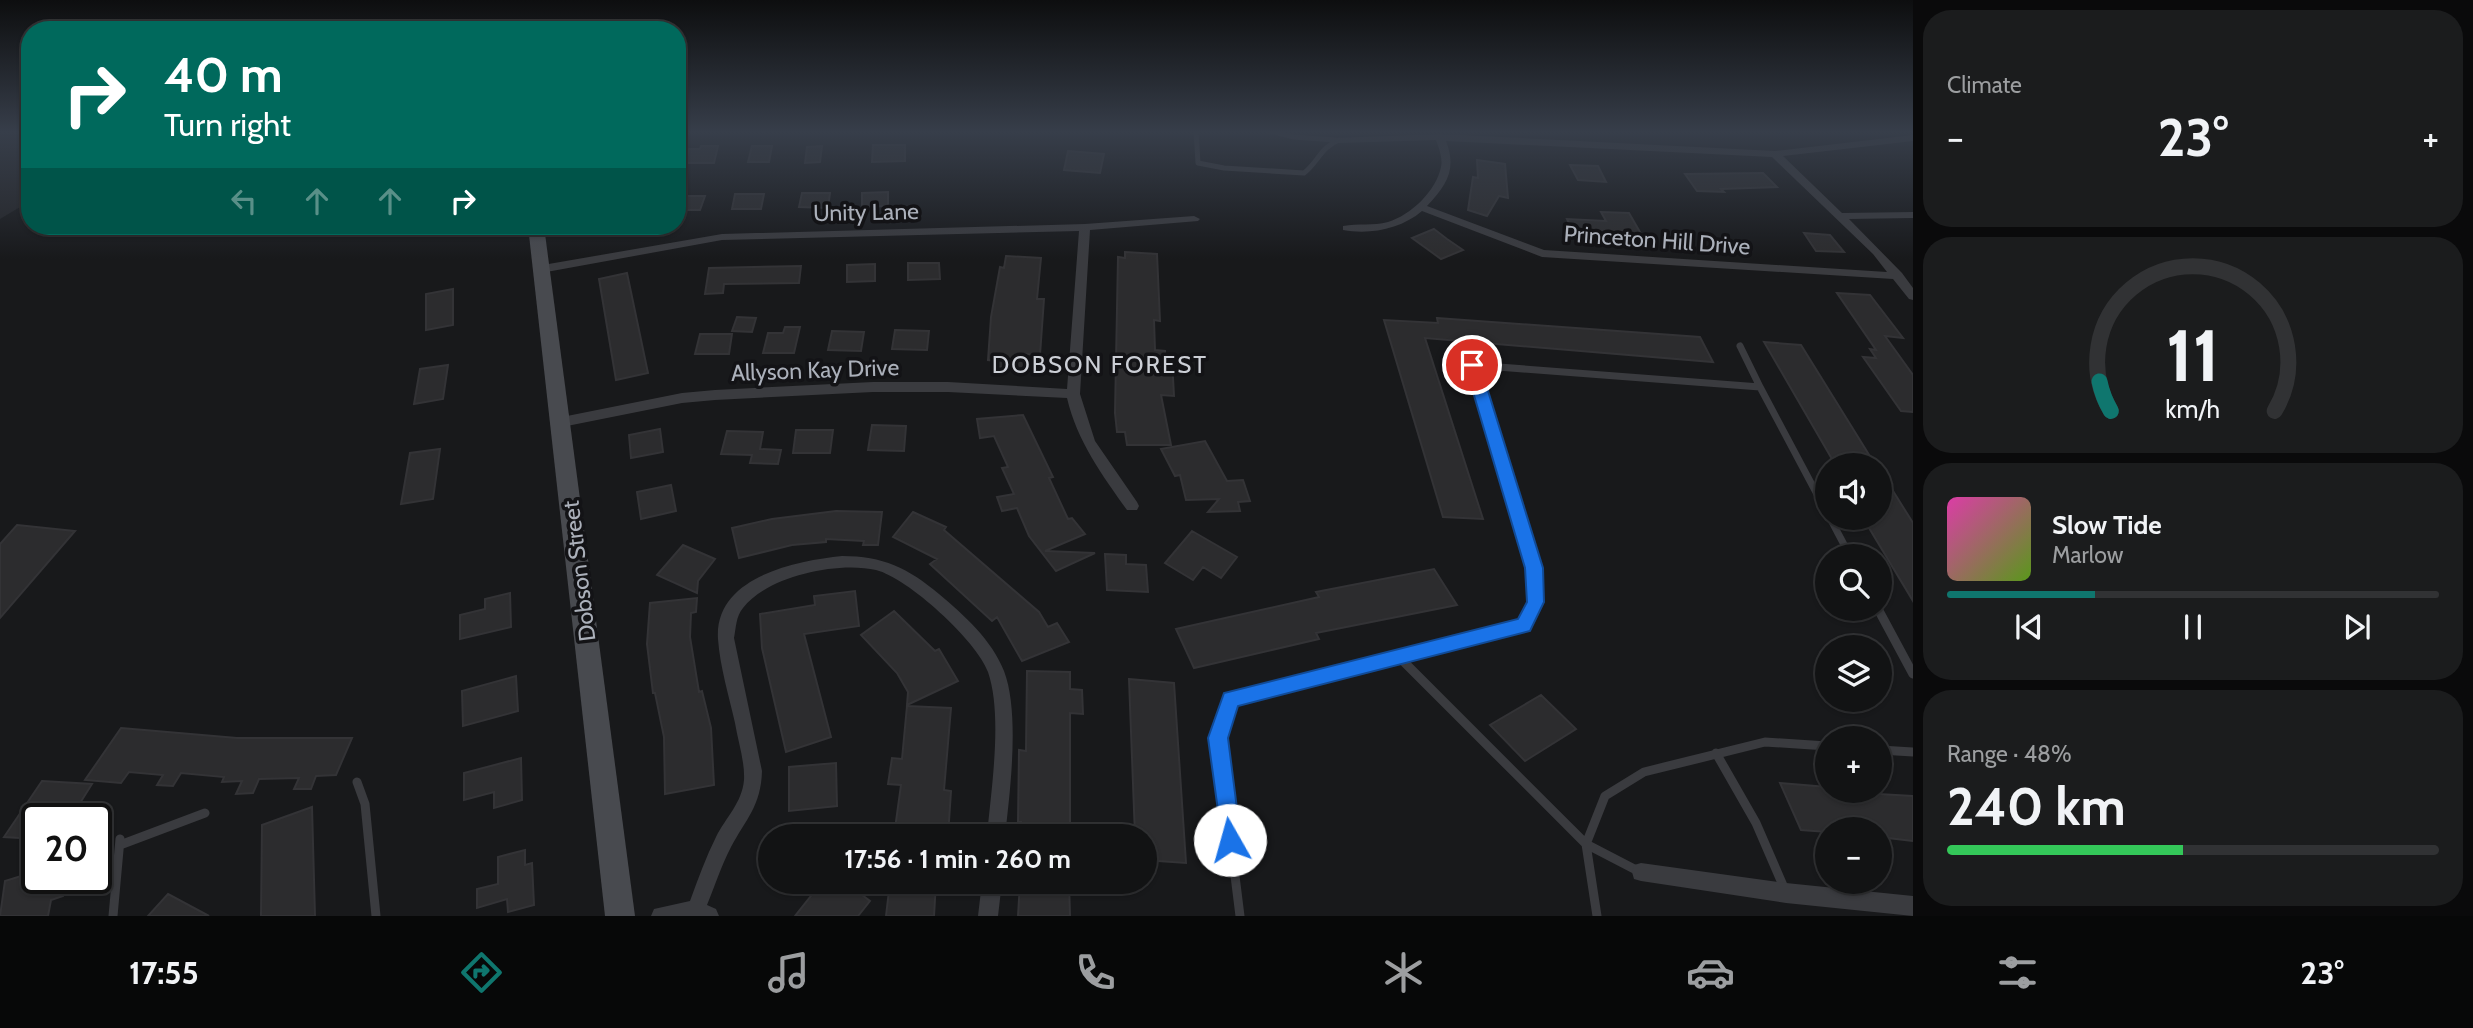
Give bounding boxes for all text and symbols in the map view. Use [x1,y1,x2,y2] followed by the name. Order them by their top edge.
[164,45,283,104] text: 40 m
[49,49,140,140] icon: right
[1947,71,2022,99] text: Climate
[164,105,291,144] text: Turn right
[2158,106,2228,169] text: 23°
[1947,114,1964,161] text: −
[2422,114,2439,161] text: +
[225,182,263,220] icon: left
[298,182,336,220] icon: ahead
[371,182,409,220] icon: ahead
[444,182,482,220] icon: right
[813,197,919,227] street label: Unity Lane
[1563,220,1751,260] street label: Princeton Hill Drive
[2166,311,2220,399] text: 11
[1442,335,1502,395] pin
[1453,346,1491,384] icon: arrive
[992,350,1208,379] district label: DOBSON FOREST
[730,353,900,387] street label: Allyson Kay Drive
[2166,394,2220,424] text: km/h
[1815,453,1892,894] map controls
[1815,453,1892,530] button: sound
[556,499,602,643] street label: Dobson Street
[2052,509,2162,541] text: Slow Tide
[2052,541,2123,569] text: Marlow
[1815,544,1892,621] button: search
[2010,608,2048,646] icon: previous
[2174,608,2212,646] icon: pause
[2338,608,2376,646] icon: next
[1815,635,1892,712] button: layers
[1815,726,1892,803] button: +
[1947,740,2072,768] text: Range · 48%
[1947,775,2126,838] text: 240 km
[21,803,112,894] speed limit sign: 20
[1193,803,1267,877] position arrow
[1815,817,1892,894] button: −
[844,843,1071,875] text: 17:56 · 1 min · 260 m
[457,948,506,997] icon: directions
[764,948,813,997] icon: music
[1071,948,1120,997] icon: phone
[1379,948,1428,997] icon: climate
[1686,948,1735,997] icon: car
[1993,948,2042,997] icon: filters
[129,953,199,992] text: 17:55
[2300,953,2344,992] text: 23°

